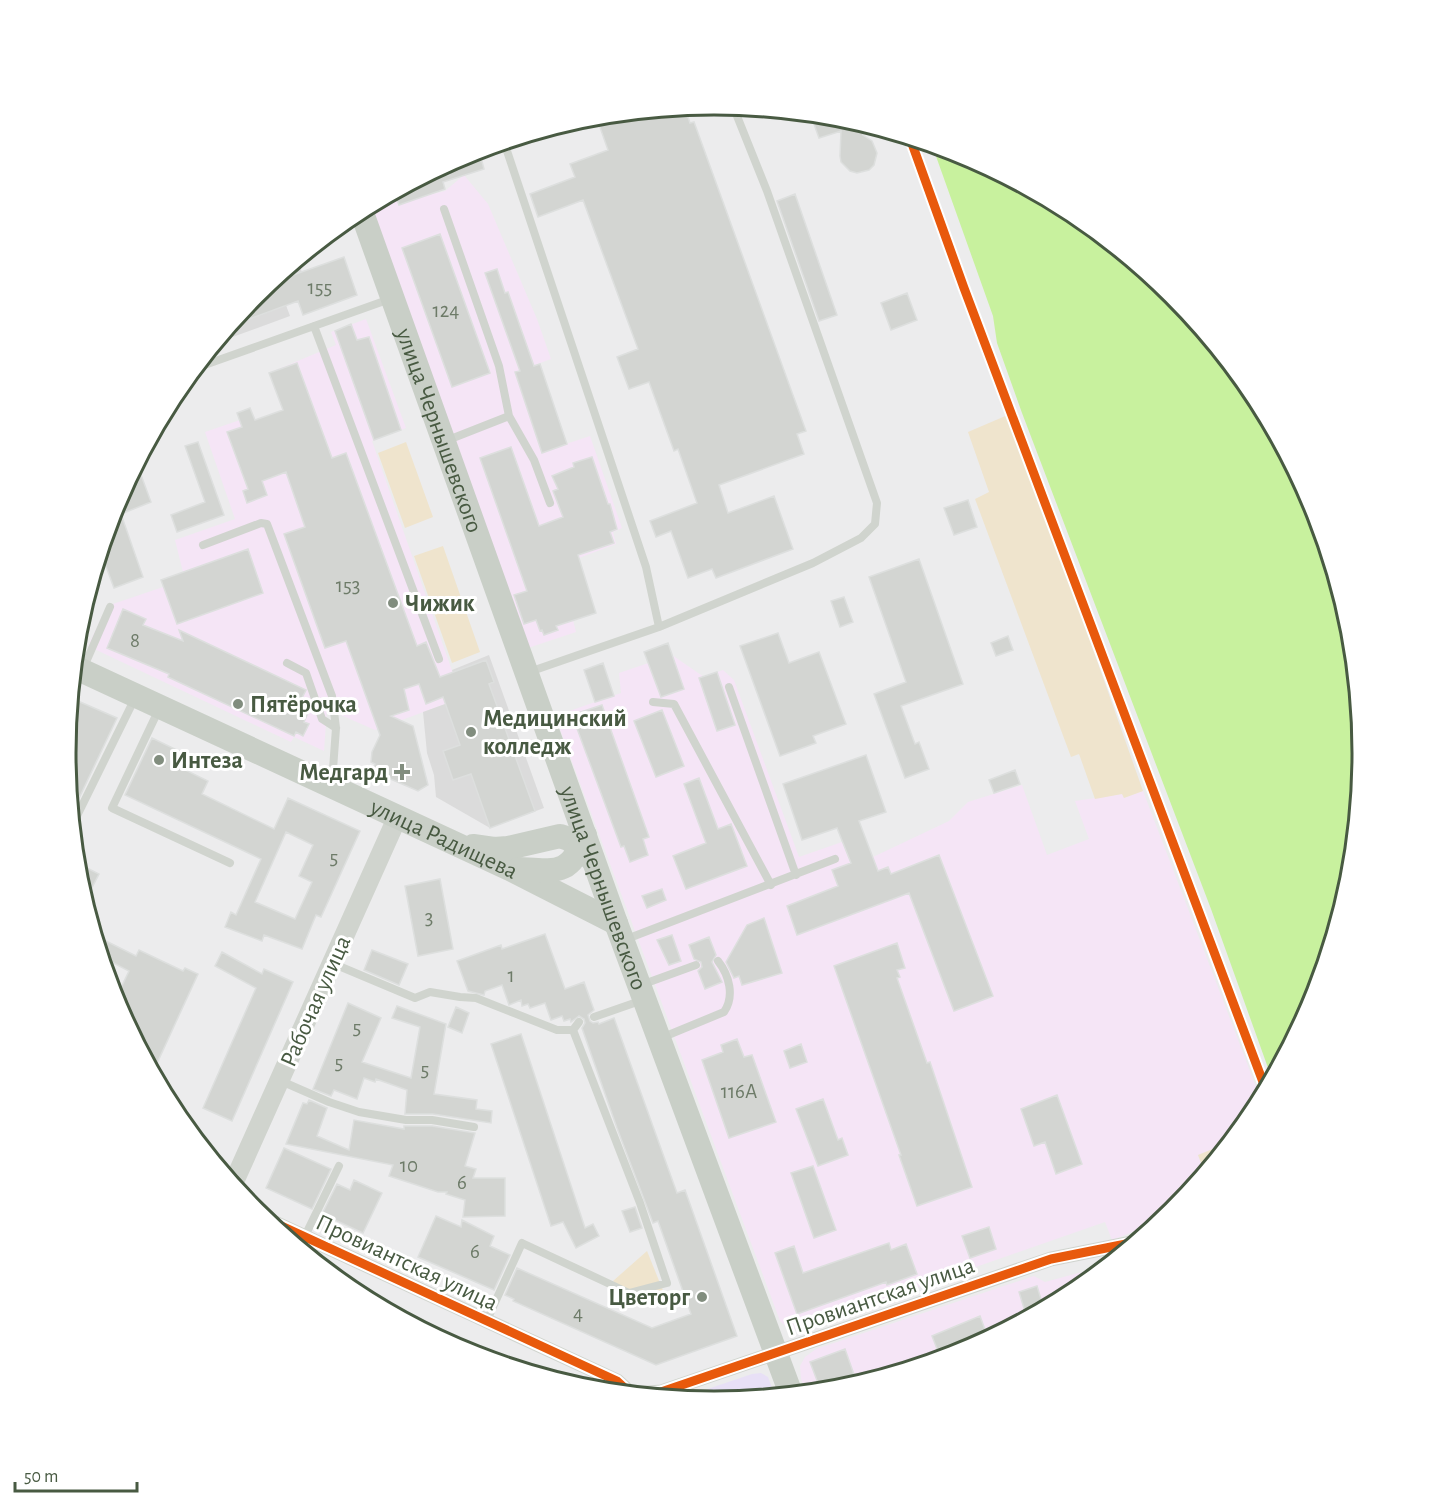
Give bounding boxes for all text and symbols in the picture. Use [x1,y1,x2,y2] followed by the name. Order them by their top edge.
[308,277,332,298] house number: 155
[433,300,459,321] house number: 124
[391,324,486,536] street label: улица Чернышевского
[336,575,360,596] house number: 153
[405,592,475,616] place label: Чижик
[386,596,400,610] marker: Чижик
[130,630,140,651] house number: 8
[250,693,357,717] place label: Пятёрочка
[231,697,245,711] marker: Пятёрочка
[483,707,627,759] place label: Медицинский колледж
[464,725,478,739] marker: Медицинский колледж
[171,749,243,773] place label: Интеза
[152,753,166,767] marker: Интеза
[299,761,388,785] place label: Медгард
[393,763,411,781] marker: Медгард
[555,782,651,993] street label: улица Чернышевского
[365,795,521,884] street label: улица Радищева
[330,847,338,868] house number: 5
[425,907,433,928] house number: 3
[276,932,355,1071] street label: Рабочая улица
[507,965,515,986] house number: 1
[353,1017,361,1038] house number: 5
[335,1052,343,1073] house number: 5
[421,1059,429,1080] house number: 5
[721,1081,757,1102] house number: 116А
[400,1155,418,1176] house number: 10
[457,1172,467,1193] house number: 6
[312,1210,501,1316] street label: Провиантская улица
[470,1241,480,1262] house number: 6
[783,1253,978,1340] street label: Провиантская улица
[608,1286,690,1310] place label: Цветорг
[695,1290,709,1304] marker: Цветорг
[573,1303,583,1324] house number: 4
[15,1455,136,1493] scale bar
[24,1468,58,1486] text: 50 m

